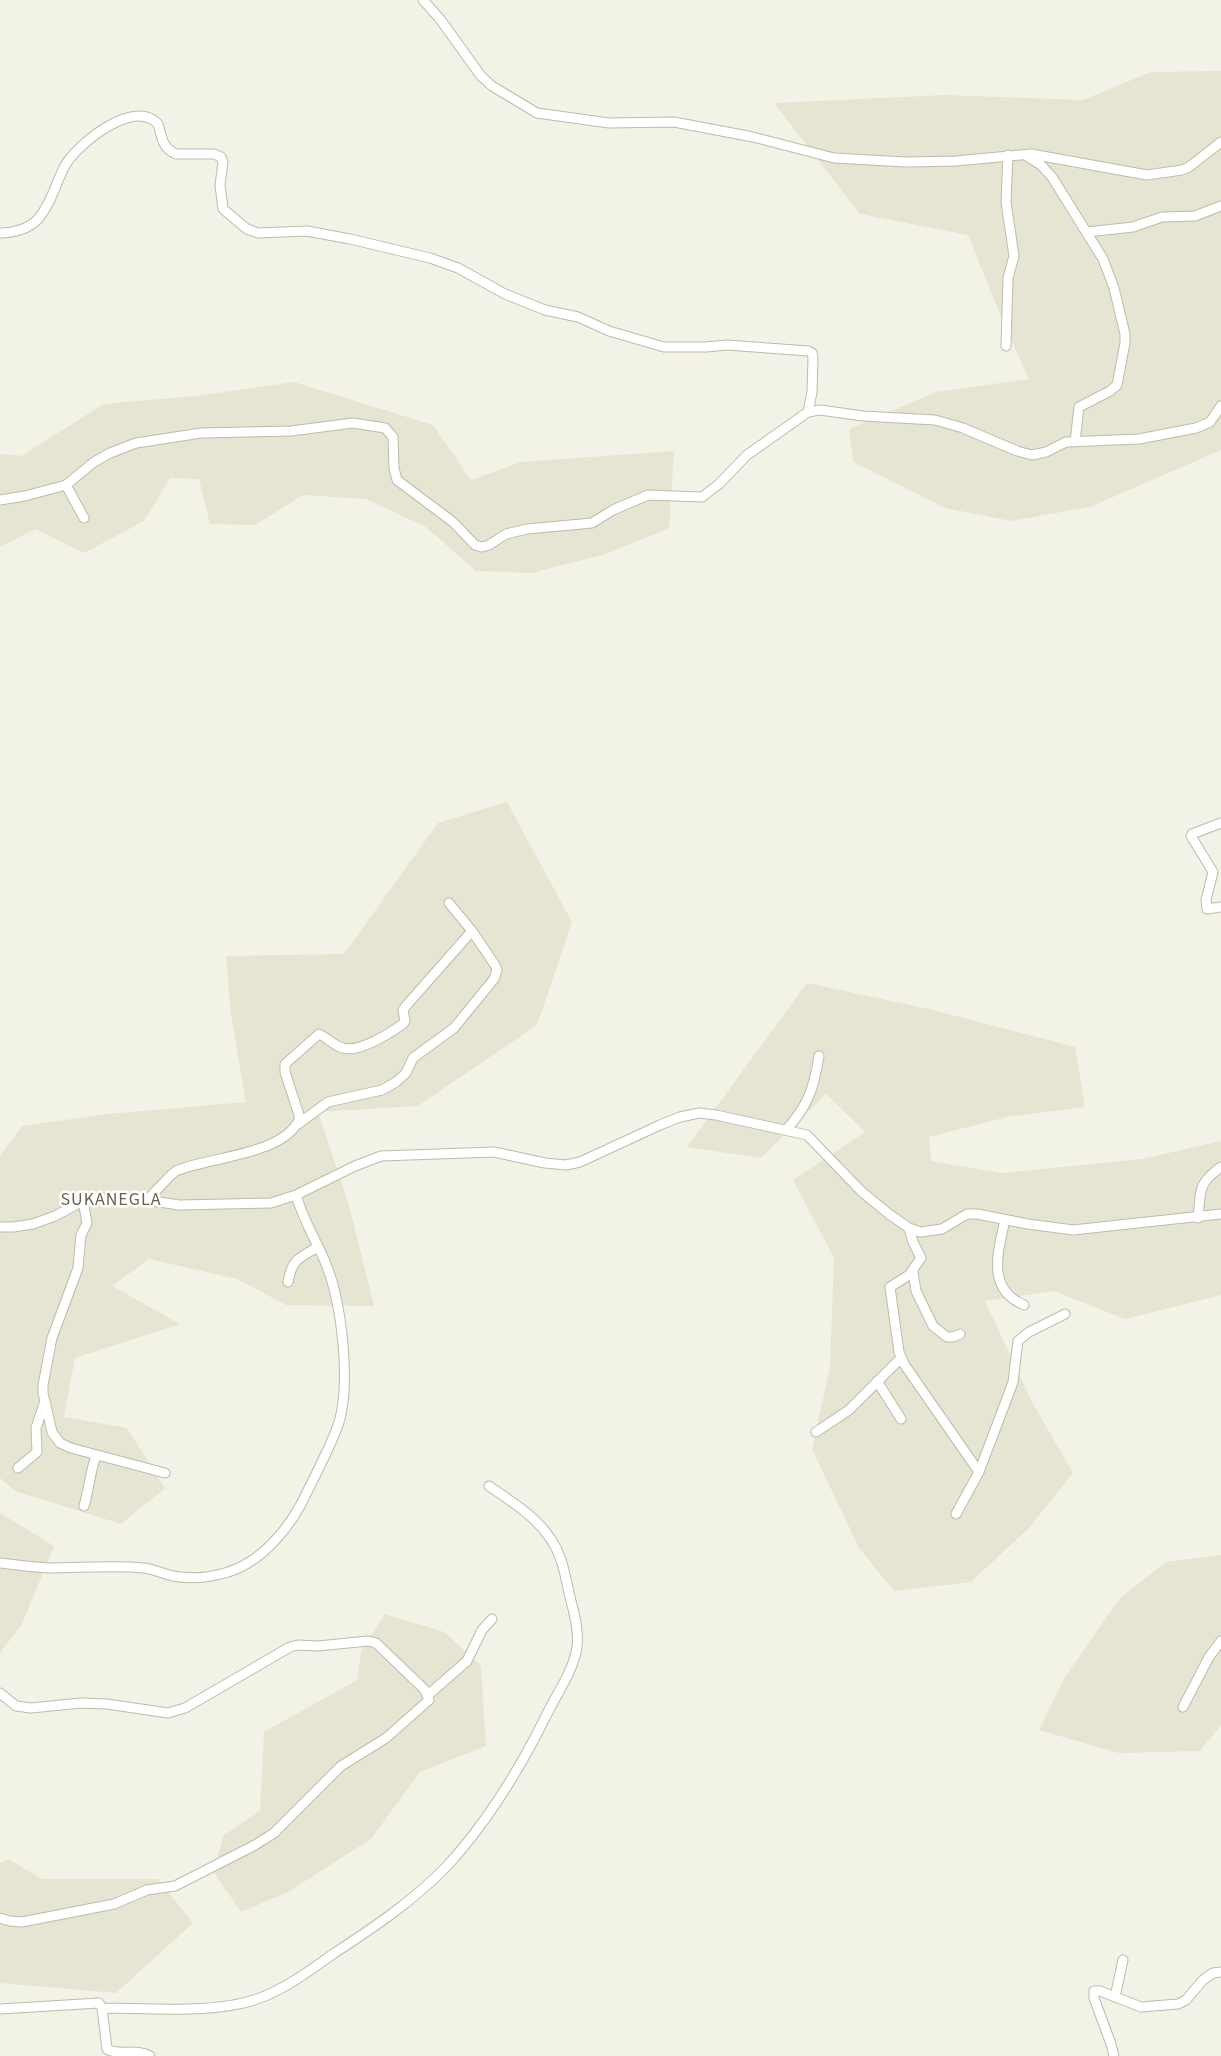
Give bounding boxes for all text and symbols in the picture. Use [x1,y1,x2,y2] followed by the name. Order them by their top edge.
[59,1190,163,1212] district label: SUKANEGLA

